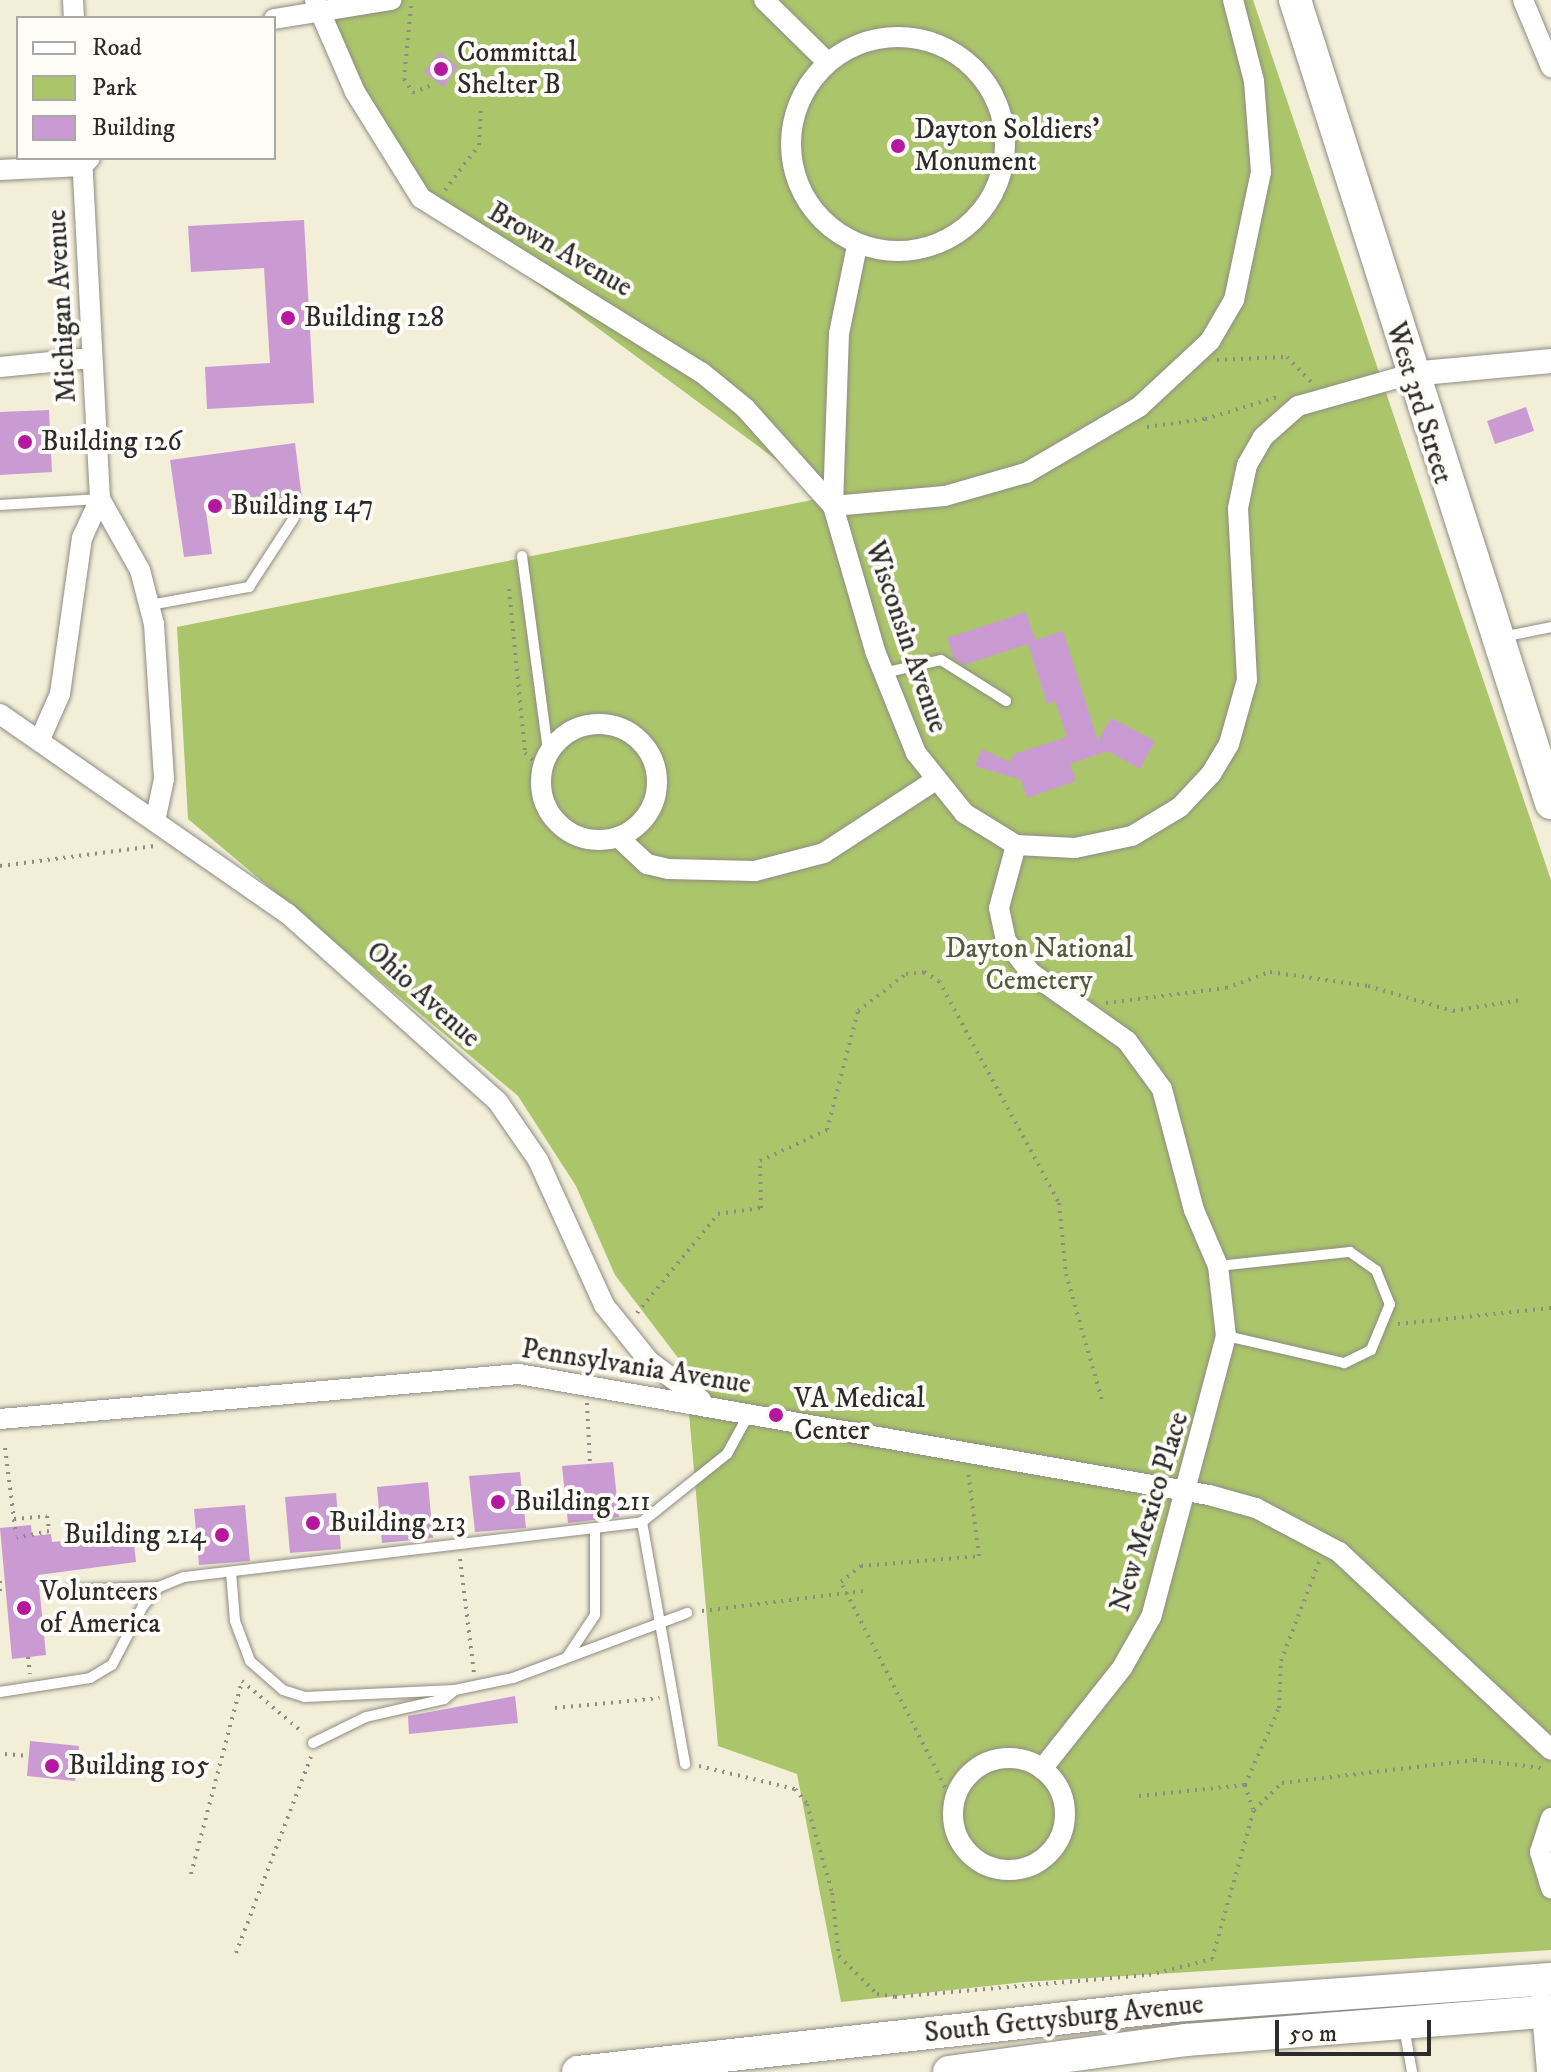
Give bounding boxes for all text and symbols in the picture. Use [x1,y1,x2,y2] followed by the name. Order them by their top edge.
[16,16,276,160] legend
[92,33,142,63] text: Road
[457,36,577,102] place label: Committal Shelter B
[432,60,450,78] marker: Committal Shelter B
[92,73,137,103] text: Park
[92,113,175,143] text: Building
[914,113,1099,179] place label: Dayton Soldiers’ Monument
[889,137,907,155] marker: Dayton Soldiers’ Monument
[482,195,638,305] street label: Brown Avenue
[40,208,84,404] street label: Michigan Avenue
[304,301,444,335] place label: Building 128
[279,309,297,327] marker: Building 128
[1378,318,1460,488] street label: West 3rd Street
[41,425,182,459] place label: Building 126
[16,433,34,451] marker: Building 126
[231,489,374,523] place label: Building 147
[206,497,224,515] marker: Building 147
[857,537,955,737] street label: Wisconsin Avenue
[945,932,1133,998] park label: Dayton National Cemetery
[359,935,487,1055] street label: Ohio Avenue
[519,1332,753,1402] street label: Pennsylvania Avenue
[794,1382,925,1448] place label: VA Medical Center
[765,1404,787,1426] marker: VA Medical Center
[1104,1408,1196,1616] street label: New Mexico Place
[514,1485,651,1519] place label: Building 211
[489,1493,507,1511] marker: Building 211
[329,1506,466,1540] place label: Building 213
[304,1514,322,1532] marker: Building 213
[64,1518,206,1552] place label: Building 214
[213,1526,231,1544] marker: Building 214
[40,1575,160,1641] place label: Volunteers of America
[15,1599,33,1617] marker: Volunteers of America
[68,1749,209,1783] place label: Building 105
[43,1757,61,1775] marker: Building 105
[923,1988,1205,2050] street label: South Gettysburg Avenue
[1279,2004,1435,2054] scale bar
[1289,2019,1337,2049] text: 50 m

